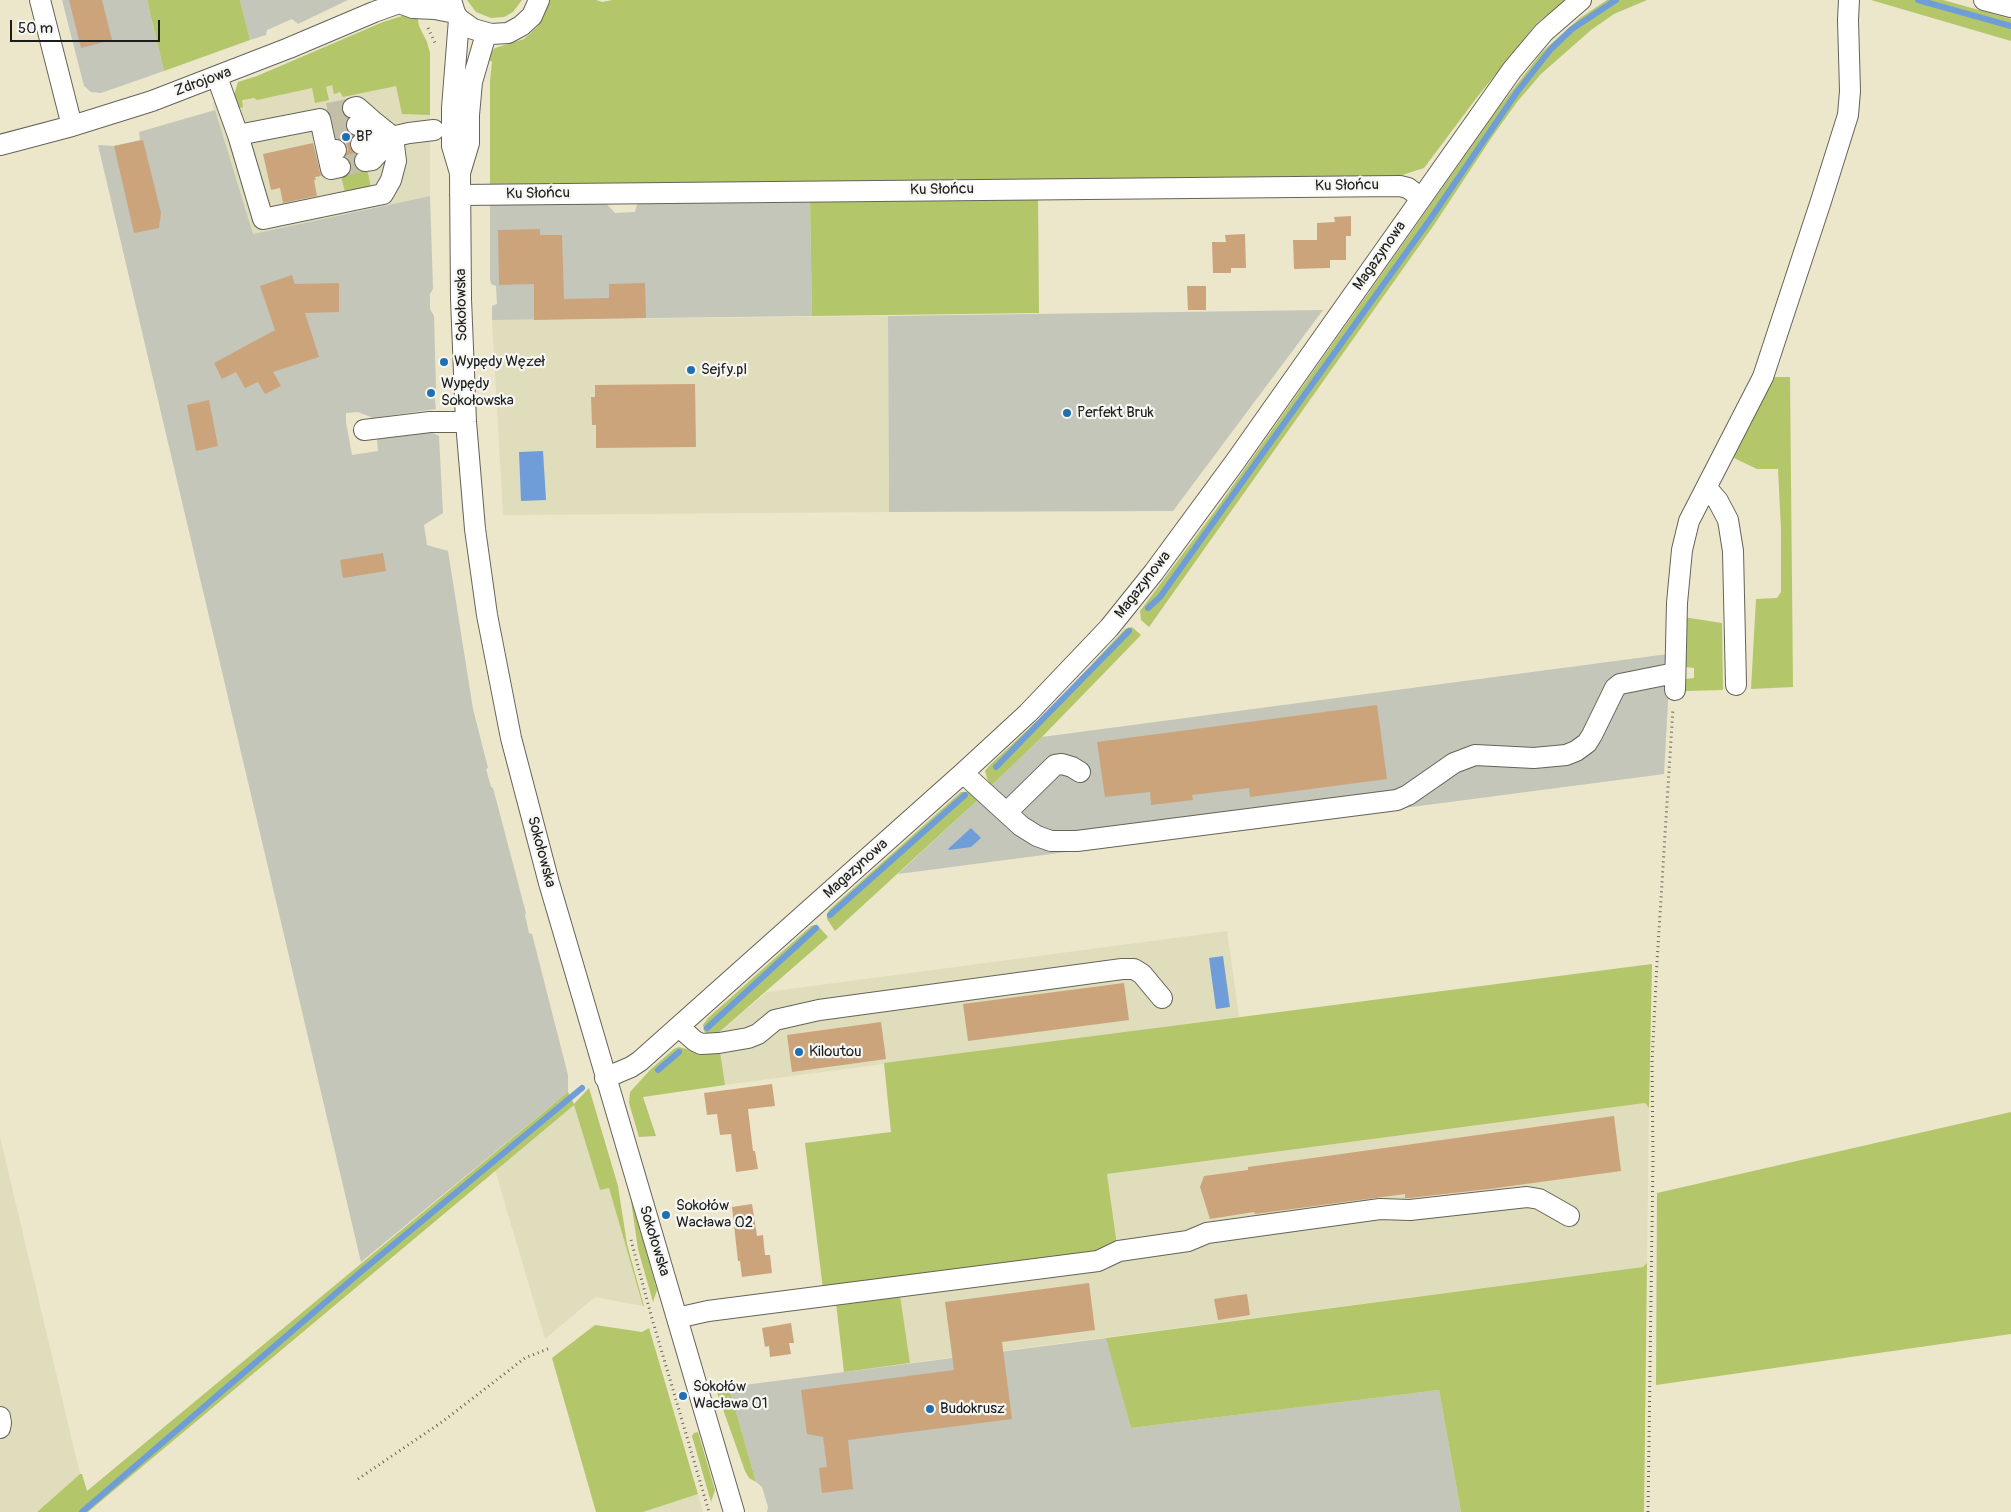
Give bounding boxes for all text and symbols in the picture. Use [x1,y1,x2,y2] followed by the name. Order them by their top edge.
[12,10,162,42] scale bar
[18,19,53,38] text: 50 m
[172,63,234,101] street label: Zdrojowa
[356,128,373,146] place label: BP
[340,131,352,143] marker: BP
[1315,176,1379,196] street label: Ku Słońcu
[910,180,974,200] street label: Ku Słońcu
[506,184,570,204] street label: Ku Słońcu
[1350,218,1410,294] street label: Magazynowa
[452,268,472,342] street label: Sokołowska
[454,353,545,371] place label: Wypędy Węzeł
[438,356,450,368] marker: Wypędy Węzeł
[701,361,747,379] place label: Sejfy.pl
[685,364,697,376] marker: Sejfy.pl
[441,375,514,410] place label: Wypędy Sokołowska
[425,387,437,399] marker: Wypędy Sokołowska
[1077,404,1154,422] place label: Perfekt Bruk
[1061,407,1073,419] marker: Perfekt Bruk
[1111,548,1175,622] street label: Magazynowa
[523,815,559,889] street label: Sokołowska
[820,835,892,903] street label: Magazynowa
[809,1043,862,1061] place label: Kiloutou
[793,1046,805,1058] marker: Kiloutou
[676,1197,753,1232] place label: Sokołów Wacława 02
[635,1204,673,1278] street label: Sokołowska
[660,1209,672,1221] marker: Sokołów Wacława 02
[693,1378,768,1413] place label: Sokołów Wacława 01
[677,1390,689,1402] marker: Sokołów Wacława 01
[940,1400,1005,1418] place label: Budokrusz
[924,1403,936,1415] marker: Budokrusz

